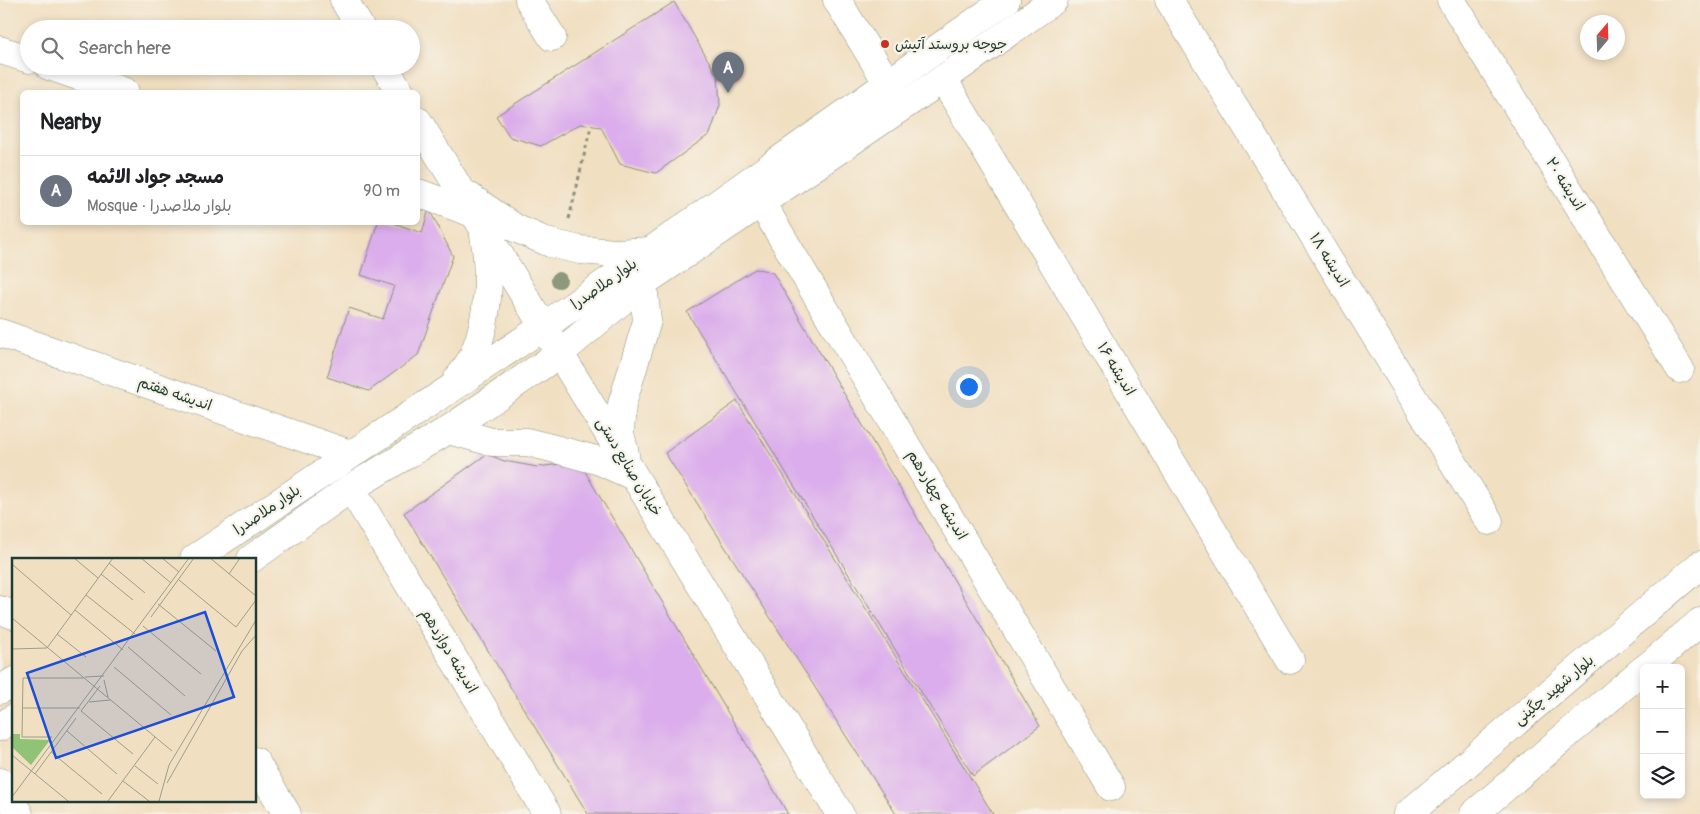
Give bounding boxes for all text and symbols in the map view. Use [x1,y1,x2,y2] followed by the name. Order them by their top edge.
[1580,15,1625,60] north arrow
[20,20,420,75] search box
[38,34,66,62] icon: search
[895,35,1007,54] place label: جوجه بروستد آتیش
[78,36,171,60] text: Search here
[879,38,891,50] marker: جوجه بروستد آتیش
[712,52,744,93] pin: A
[40,109,101,136] text: Nearby
[1541,154,1589,214] street label: اندیشه ۲۰
[87,165,224,189] text: مسجد جواد الائمه
[51,181,61,201] text: A
[363,181,400,201] text: 90 m
[87,196,232,216] text: Mosque · بلوار ملاصدرا
[1305,229,1353,291] street label: اندیشه ۱۸
[567,254,641,314] street label: بلوار ملاصدرا
[1093,339,1139,399] street label: اندیشه ۱۶
[135,373,214,417] street label: اندیشه هفتم
[956,374,982,400] your location
[591,414,666,520] street label: خیابان صنایع دستی
[901,446,971,545] street label: اندیشه چهاردهم
[230,481,304,539] street label: بلوار ملاصدرا
[12,558,256,802] inset map
[415,605,482,697] street label: اندیشه دوازدهم
[1510,651,1598,729] street label: بلوار شهید چگینی
[1640,664,1685,799] map controls
[1640,664,1685,709] button: +
[1640,709,1685,754] button: −
[1640,754,1685,799] button: layers

